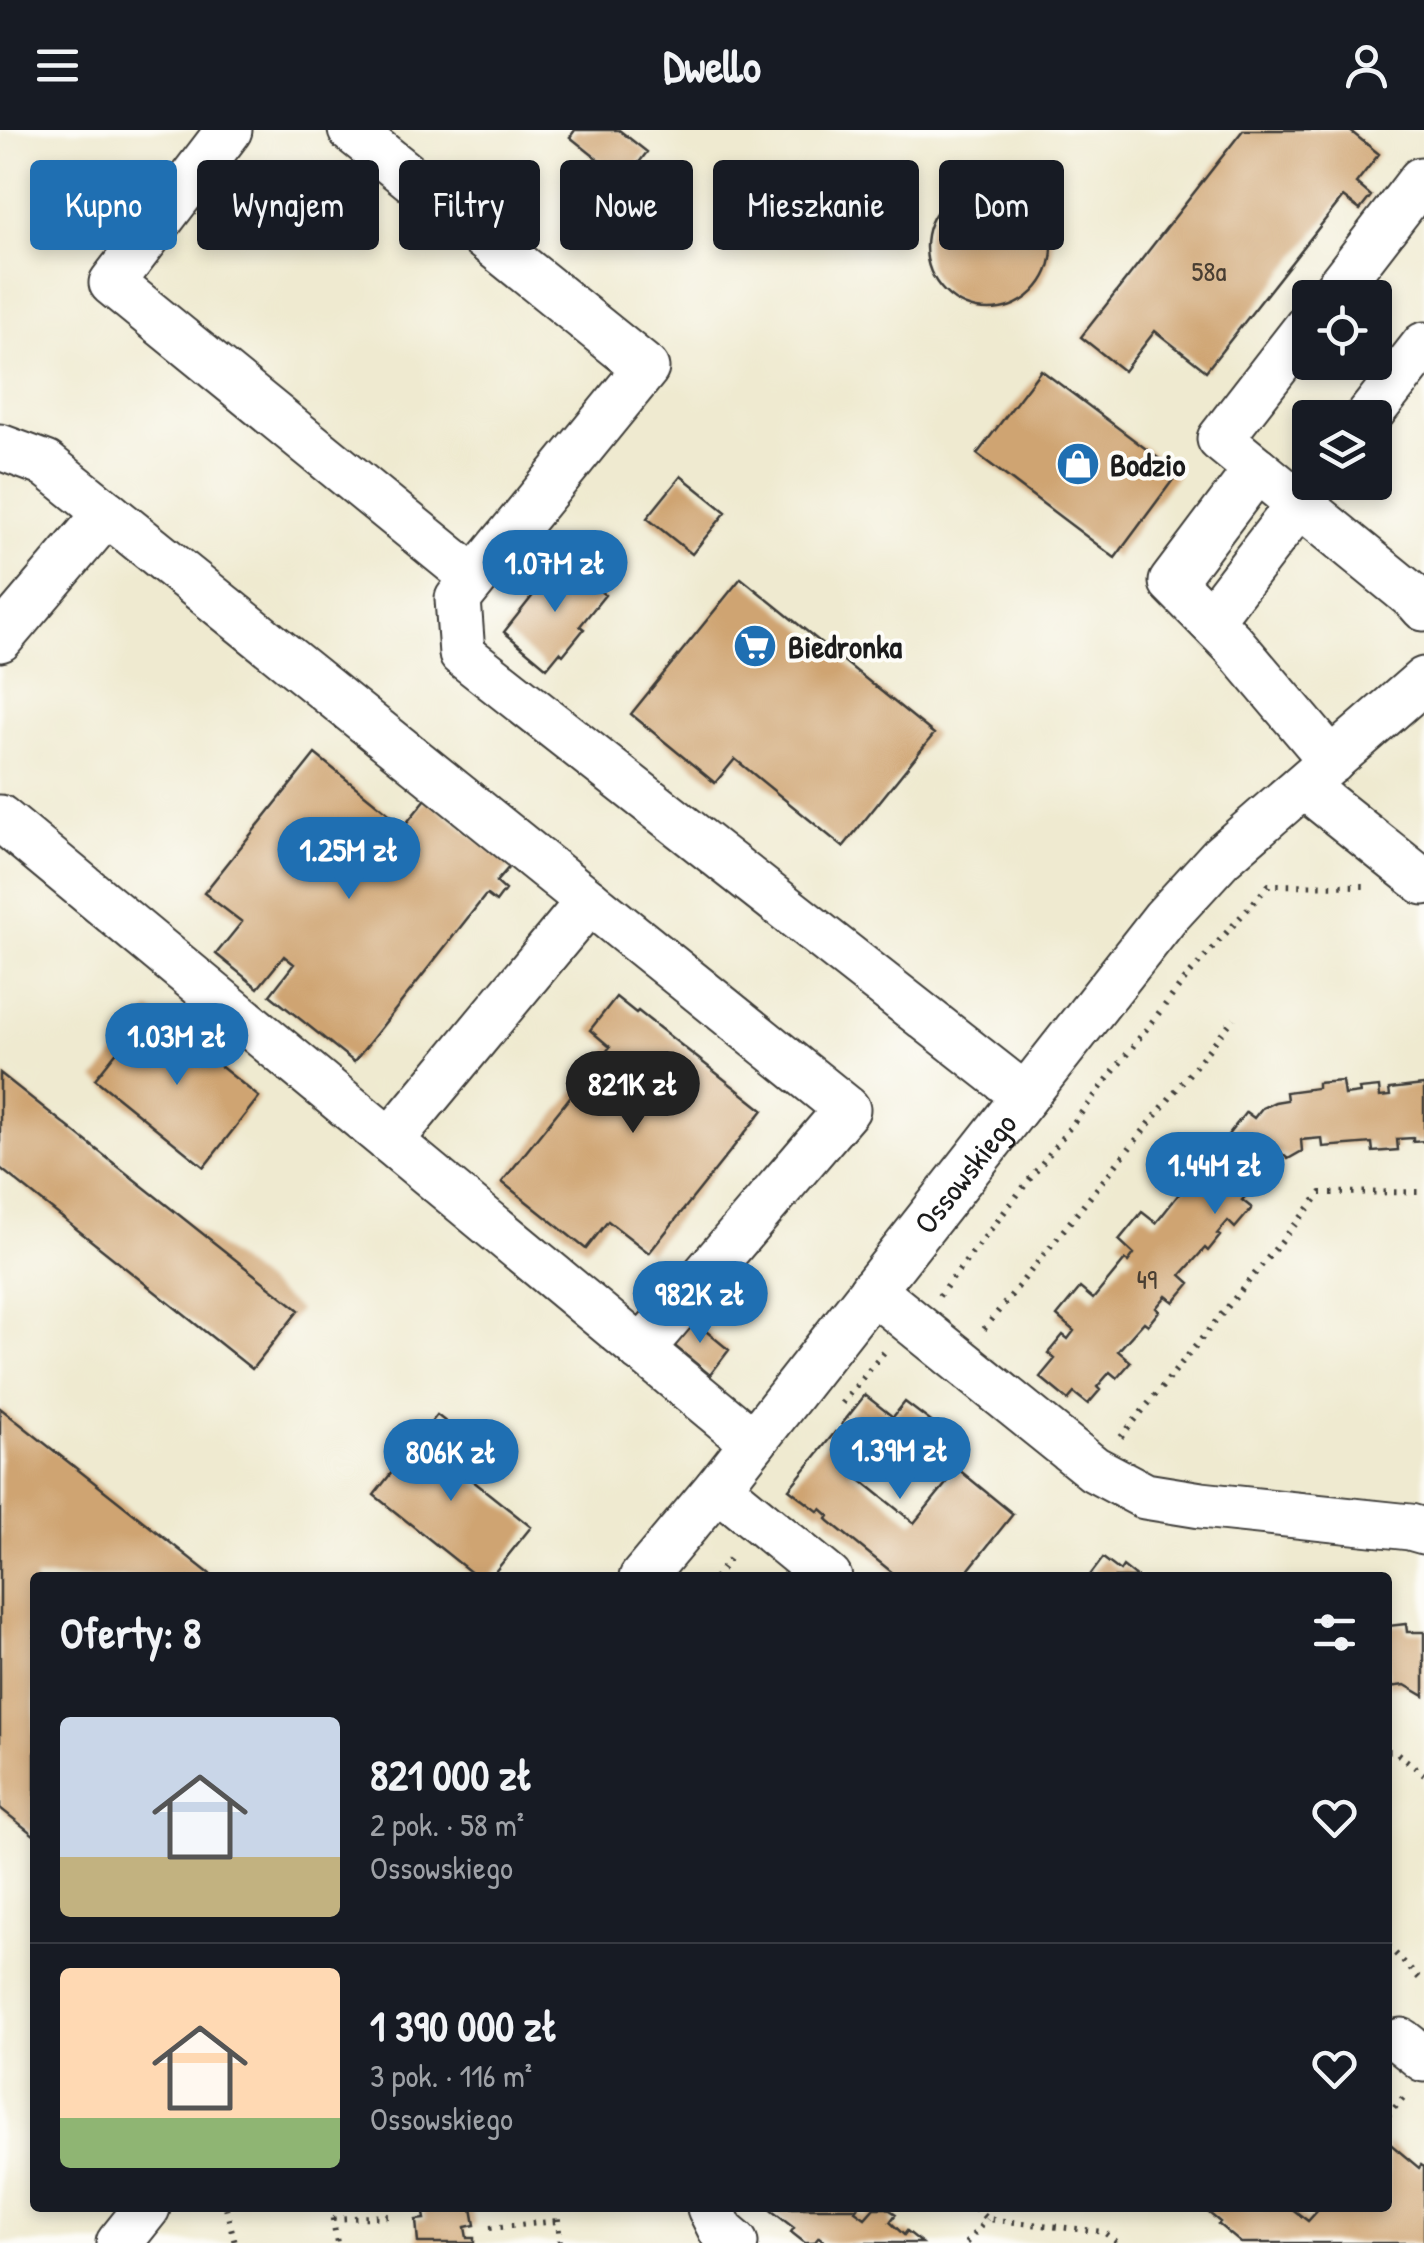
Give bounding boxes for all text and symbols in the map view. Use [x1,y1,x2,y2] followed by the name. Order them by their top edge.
[663,35,761,96] text: Dwello
[30,38,85,93] icon: menu
[1339,38,1394,93] icon: person
[30,160,177,250] chip: Kupno
[197,160,379,250] chip: Wynajem
[399,160,540,250] chip: Filtry
[560,160,693,250] chip: Nowe
[713,160,919,250] chip: Mieszkanie
[939,160,1064,250] chip: Dom
[1192,252,1226,290] house number: 58a
[1292,280,1392,500] map controls
[1292,280,1392,380] button: locate
[1292,400,1392,500] button: layers
[1055,441,1101,487] shop icon: Bodzio
[1110,443,1185,486] place label: Bodzio
[452,530,658,615] pin: 1.07M zł
[505,541,605,584] text: 1.07M zł
[732,623,778,669] supermarket icon: Biedronka
[788,625,903,668] place label: Biedronka
[246,817,452,902] pin: 1.25M zł
[299,828,399,871] text: 1.25M zł
[74,1003,280,1088] pin: 1.03M zł
[127,1014,227,1057] text: 1.03M zł
[541,1051,725,1136] pin: 821K zł
[588,1062,678,1105] text: 821K zł
[904,1103,1026,1242] street label: Ossowskiego
[1112,1132,1318,1217] pin: 1.44M zł
[1168,1143,1262,1186] text: 1.44M zł
[1137,1260,1157,1298] house number: 49
[608,1261,792,1346] pin: 982K zł
[655,1272,745,1315] text: 982K zł
[797,1417,1003,1502] pin: 1.39M zł
[359,1419,543,1504] pin: 806K zł
[852,1428,948,1471] text: 1.39M zł
[406,1430,496,1473] text: 806K zł
[60,1604,201,1661] text: Oferty: 8
[1307,1605,1362,1660] icon: filters
[370,1746,533,1803] text: 821 000 zł
[140,1757,260,1877] icon: home
[1307,1790,1362,1845] icon: heart
[370,1803,524,1846] text: 2 pok. · 58 m²
[370,1846,513,1889] text: Ossowskiego
[370,1997,558,2054] text: 1 390 000 zł
[140,2008,260,2128] icon: home
[1307,2041,1362,2096] icon: heart
[370,2054,532,2097] text: 3 pok. · 116 m²
[370,2097,513,2140] text: Ossowskiego

